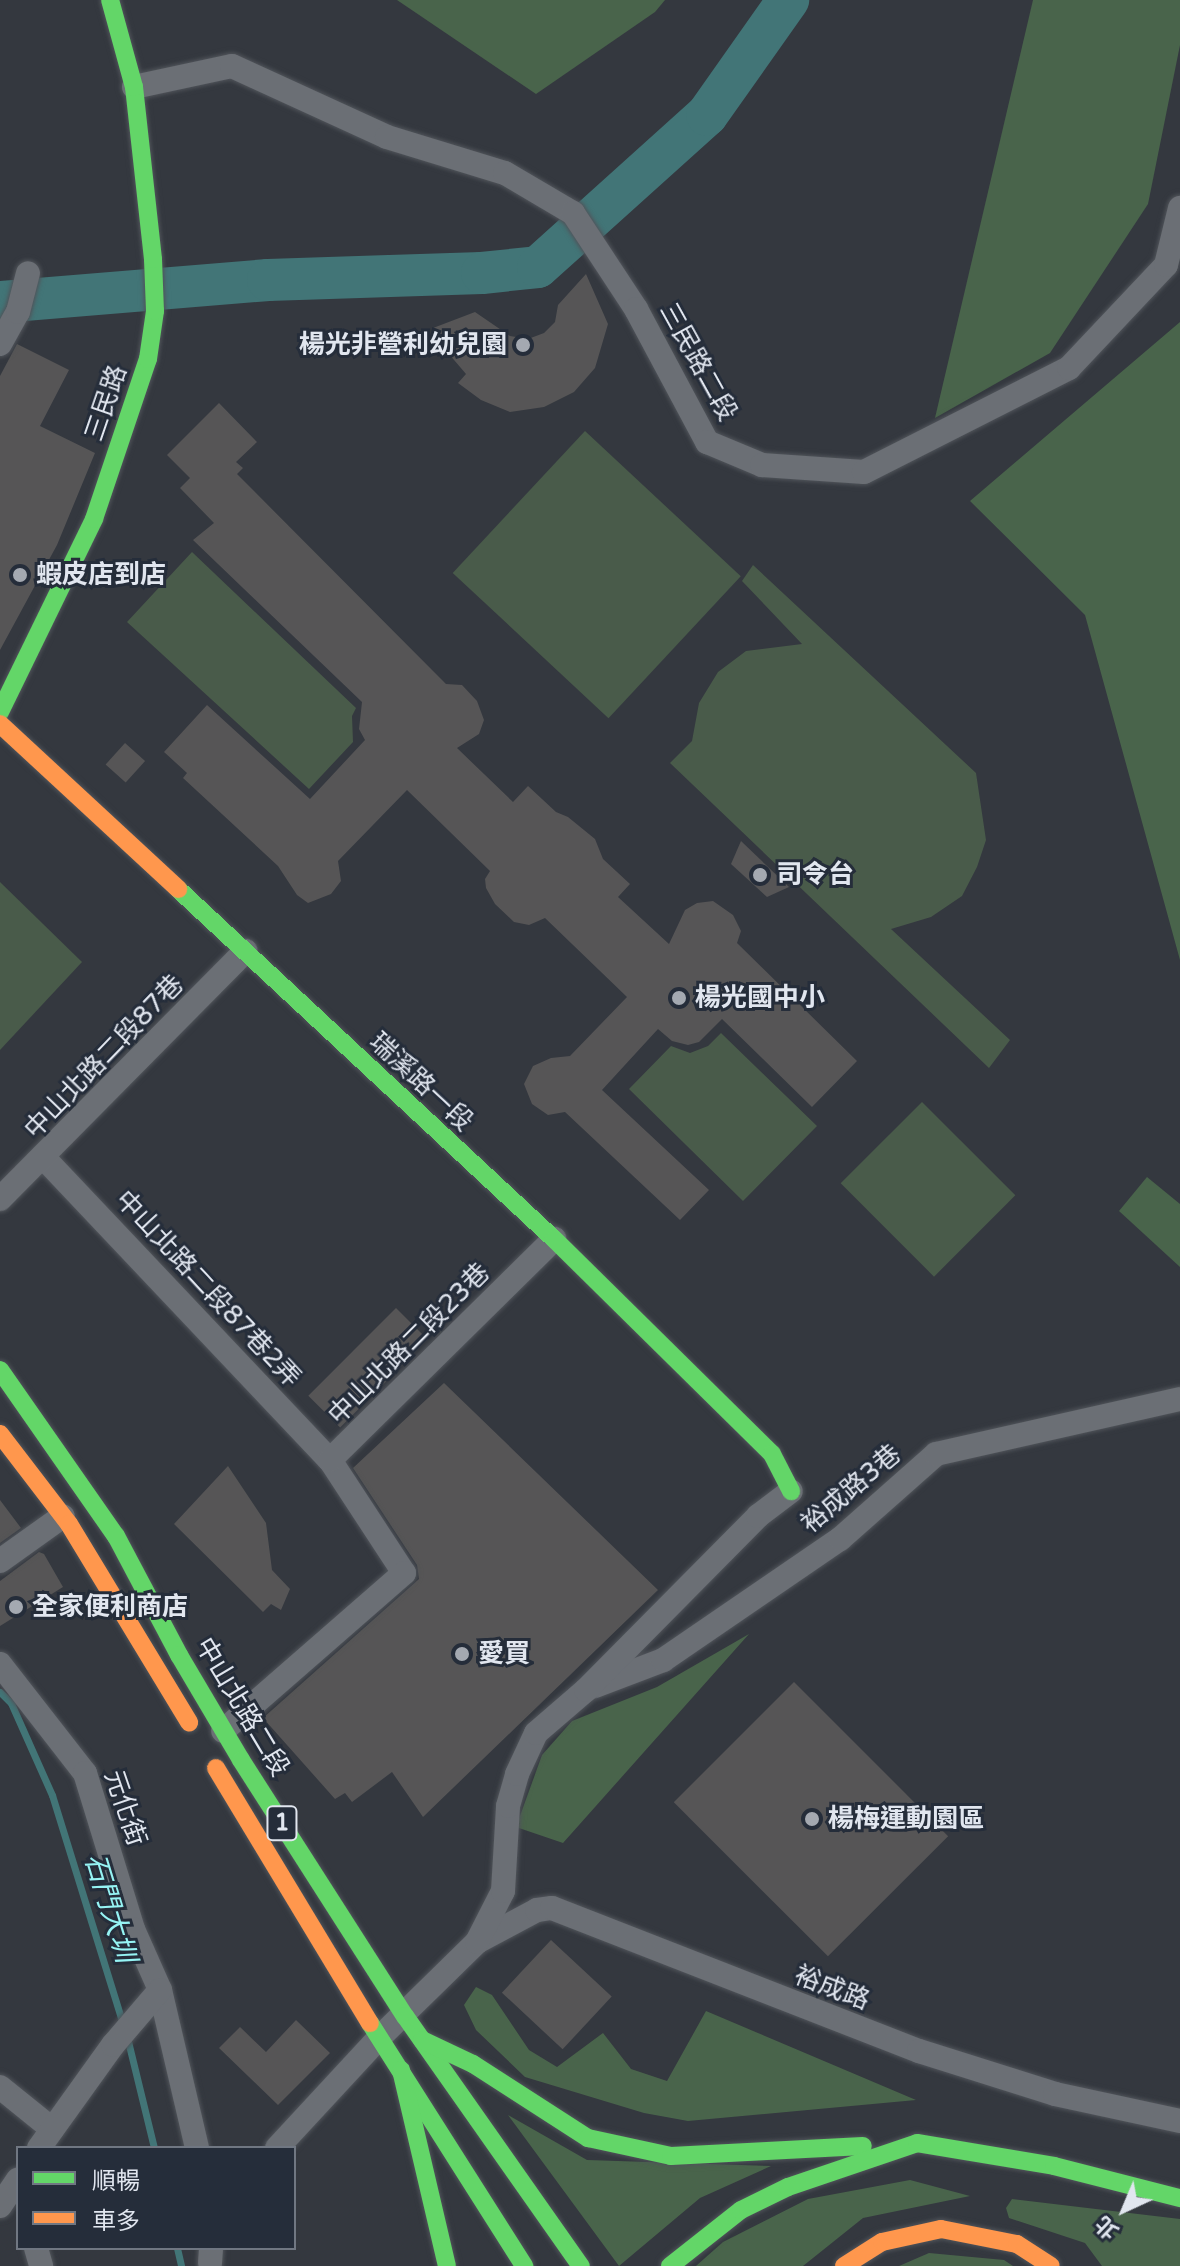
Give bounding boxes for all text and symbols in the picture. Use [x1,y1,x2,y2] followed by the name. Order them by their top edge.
[653,298,743,426] street label: 三民路二段
[299,329,507,361] place label: 楊光非營利幼兒園
[514,336,532,354] marker: 楊光非營利幼兒園
[79,361,133,445] street label: 三民路
[36,559,166,591] place label: 蝦皮店到店
[11,566,29,584] marker: 蝦皮店到店
[776,859,854,891] place label: 司令台
[751,866,769,884] marker: 司令台
[18,969,190,1145] street label: 中山北路二段87巷
[695,982,825,1014] place label: 楊光國中小
[670,989,688,1007] marker: 楊光國中小
[363,1026,479,1138] street label: 瑞溪路一段
[109,1184,307,1394] street label: 中山北路二段87巷2弄
[322,1257,496,1431] street label: 中山北路二段23巷
[795,1438,907,1540] street label: 裕成路3巷
[32,1591,188,1623] place label: 全家便利商店
[7,1598,25,1616] marker: 全家便利商店
[188,1632,296,1782] street label: 中山北路二段
[478,1638,530,1670] place label: 愛買
[453,1645,471,1663] marker: 愛買
[98,1766,152,1850] street label: 元化街
[266,1803,298,1843] road number: 1
[828,1803,984,1835] place label: 楊梅運動園區
[803,1810,821,1828] marker: 楊梅運動園區
[78,1850,142,1966] water label: 石門大圳
[790,1959,874,2017] street label: 裕成路
[16,2146,296,2250] legend
[92,2167,140,2196] text: 順暢
[1084,2170,1164,2250] north arrow
[92,2207,140,2236] text: 車多
[1090,2210,1124,2244] text: 北

